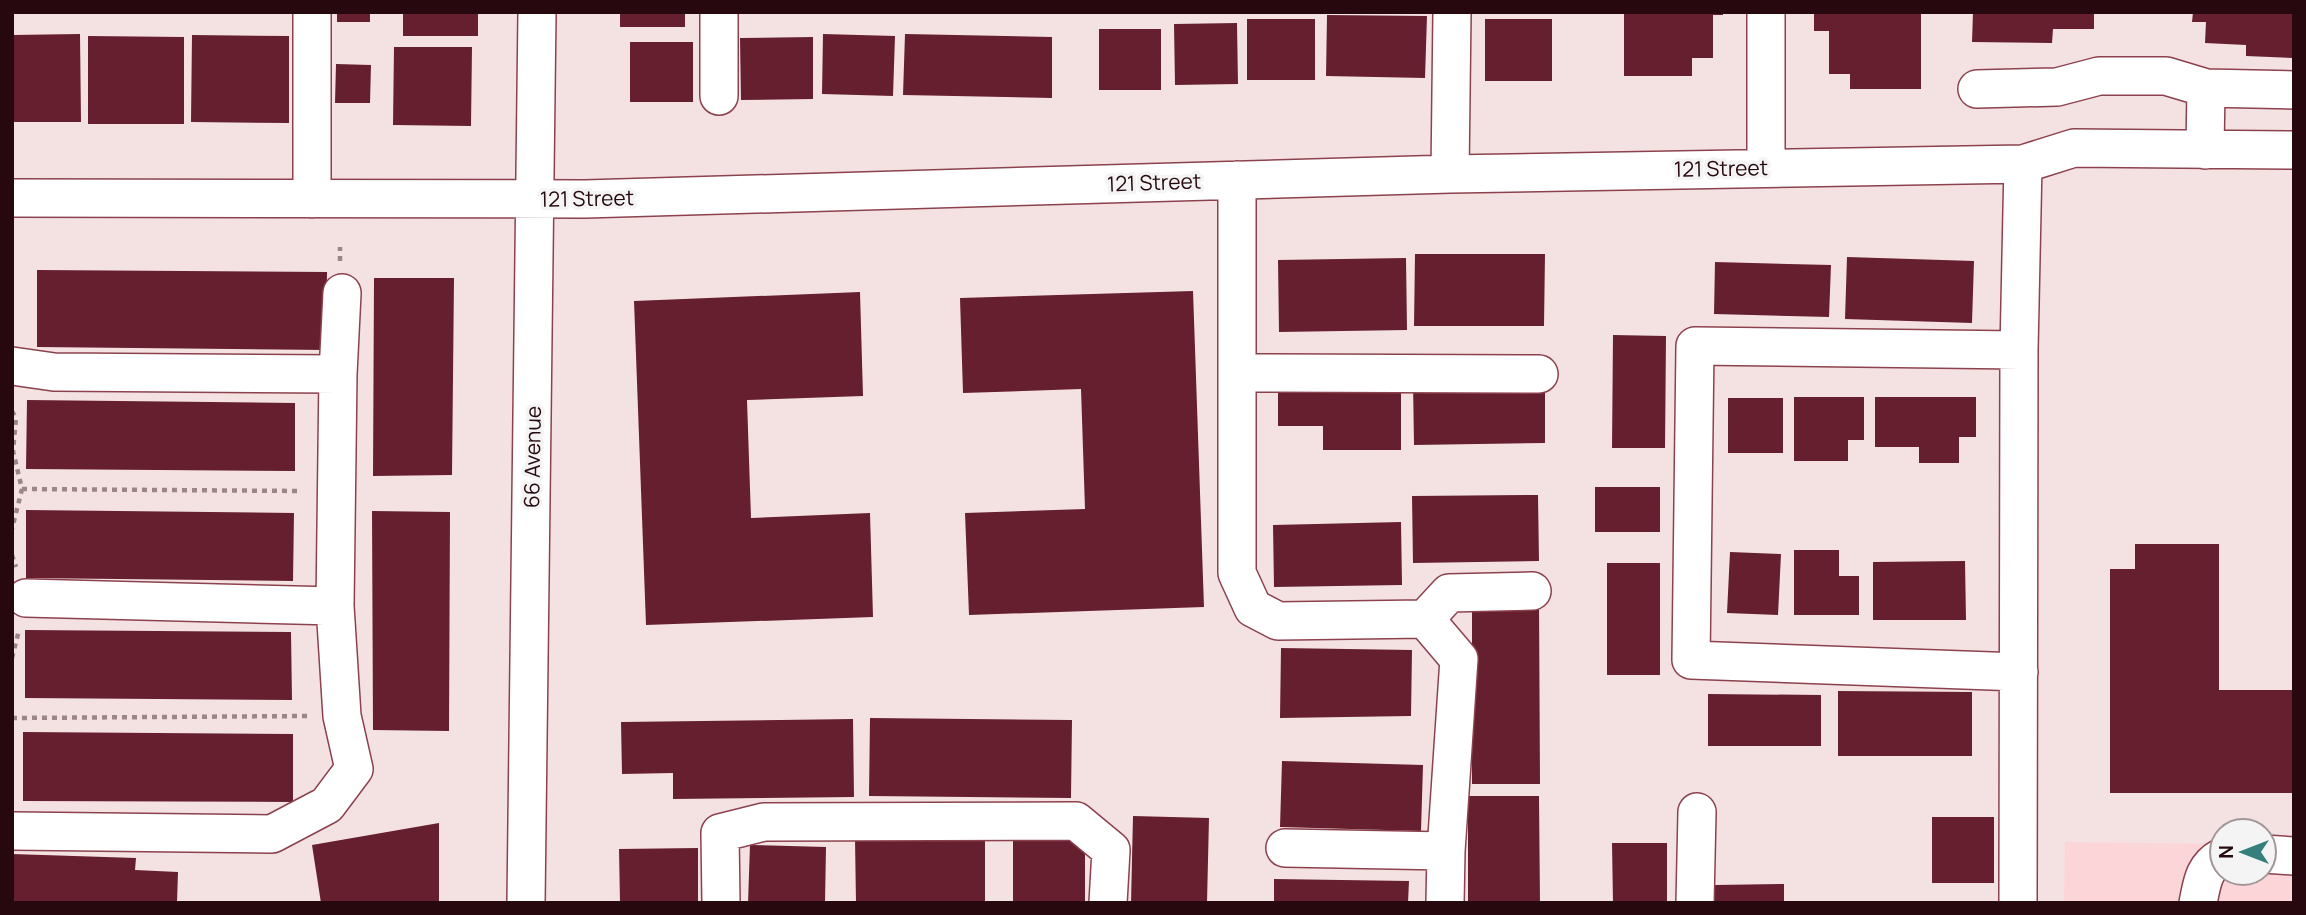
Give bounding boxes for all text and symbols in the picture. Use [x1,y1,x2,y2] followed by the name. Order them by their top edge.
[1674,153,1768,183] street label: 121 Street
[1106,166,1202,198] street label: 121 Street
[540,183,634,213] street label: 121 Street
[517,406,547,508] street label: 66 Avenue
[2208,817,2278,887] north arrow
[2213,845,2239,859] text: N

